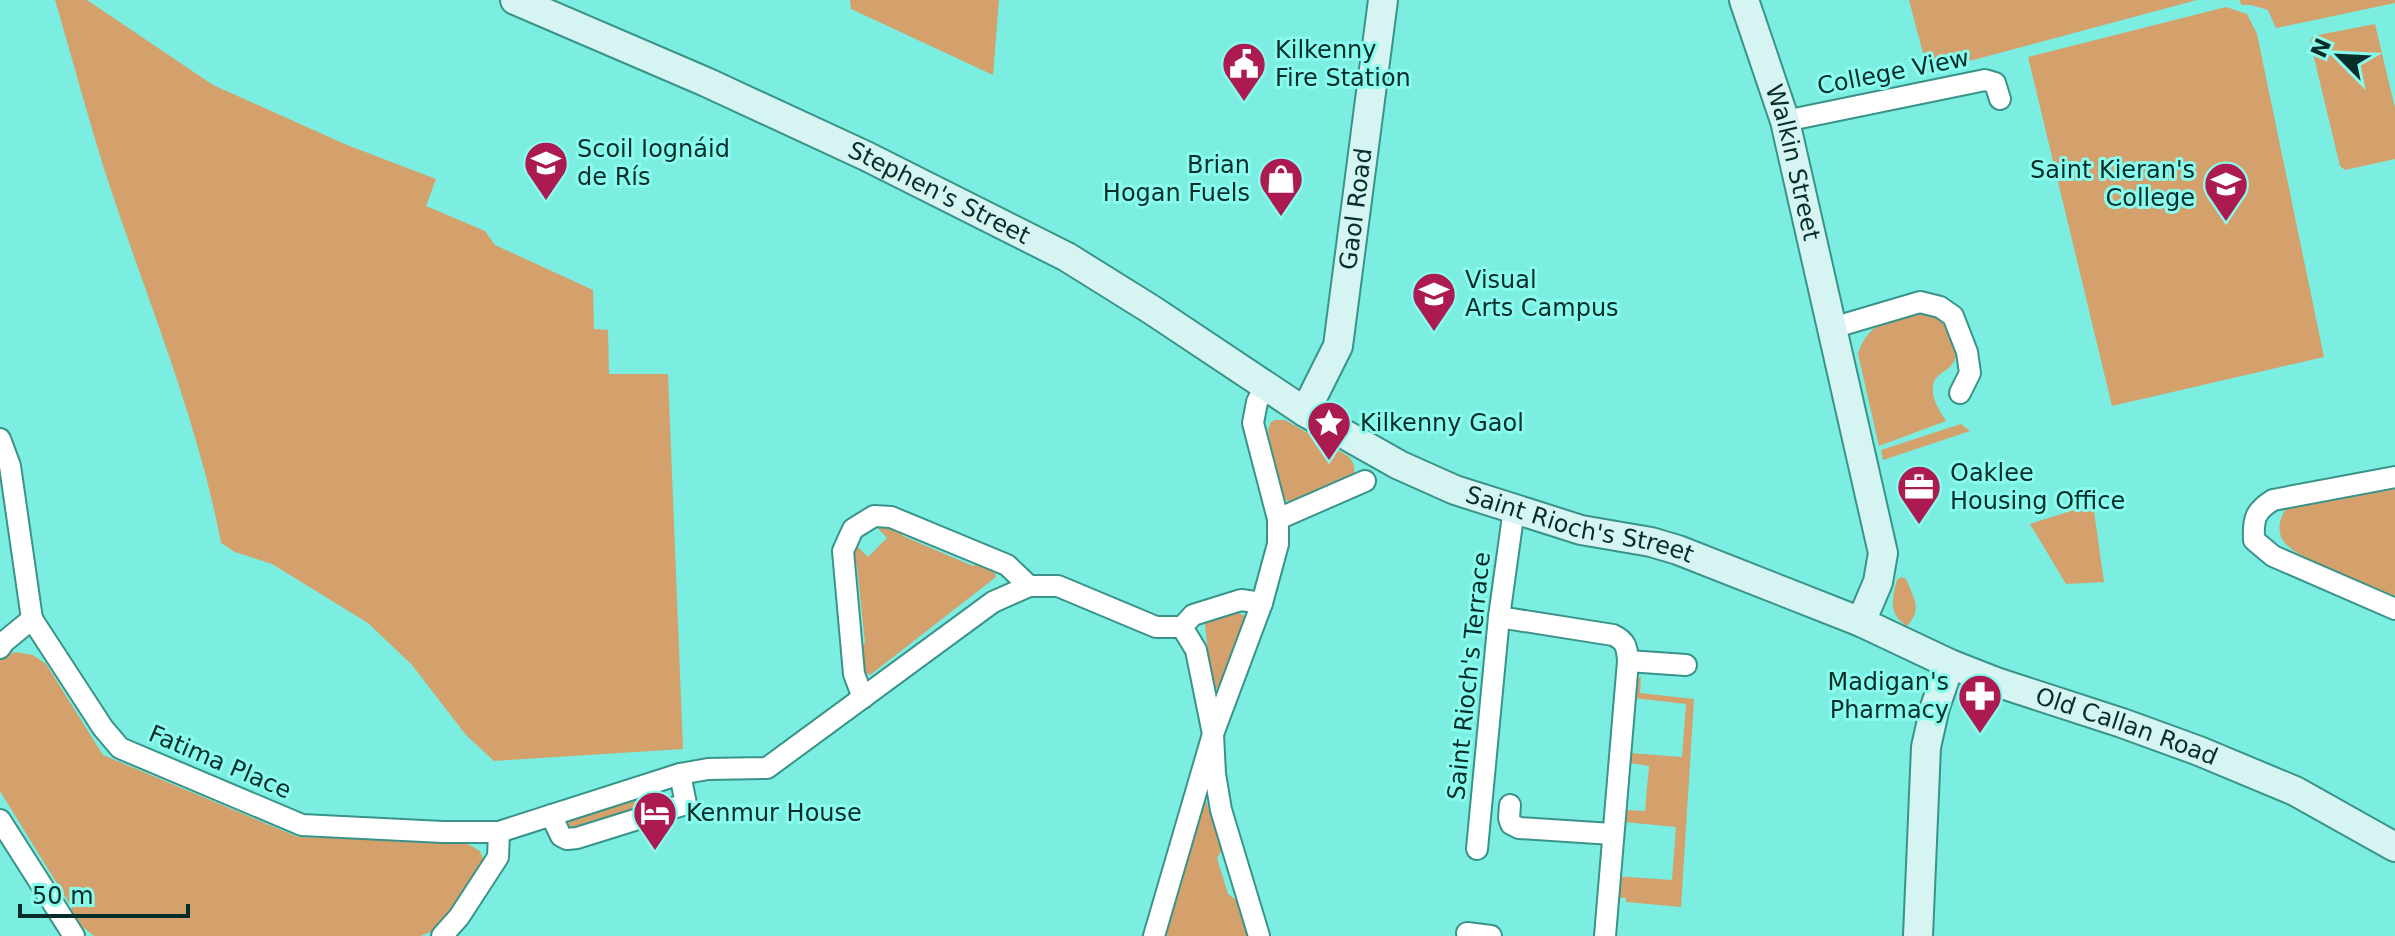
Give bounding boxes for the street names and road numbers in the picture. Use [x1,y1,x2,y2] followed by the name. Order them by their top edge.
[1815,44,1971,100] street label: College View
[1760,81,1826,243] street label: Walkin Street
[844,136,1035,250] street label: Stephen's Street
[1334,146,1378,272] street label: Gaol Road
[1462,480,1698,569] street label: Saint Rioch's Street
[1442,551,1496,801] street label: Saint Rioch's Terrace
[2032,682,2222,771] street label: Old Callan Road
[145,719,295,805] street label: Fatima Place

